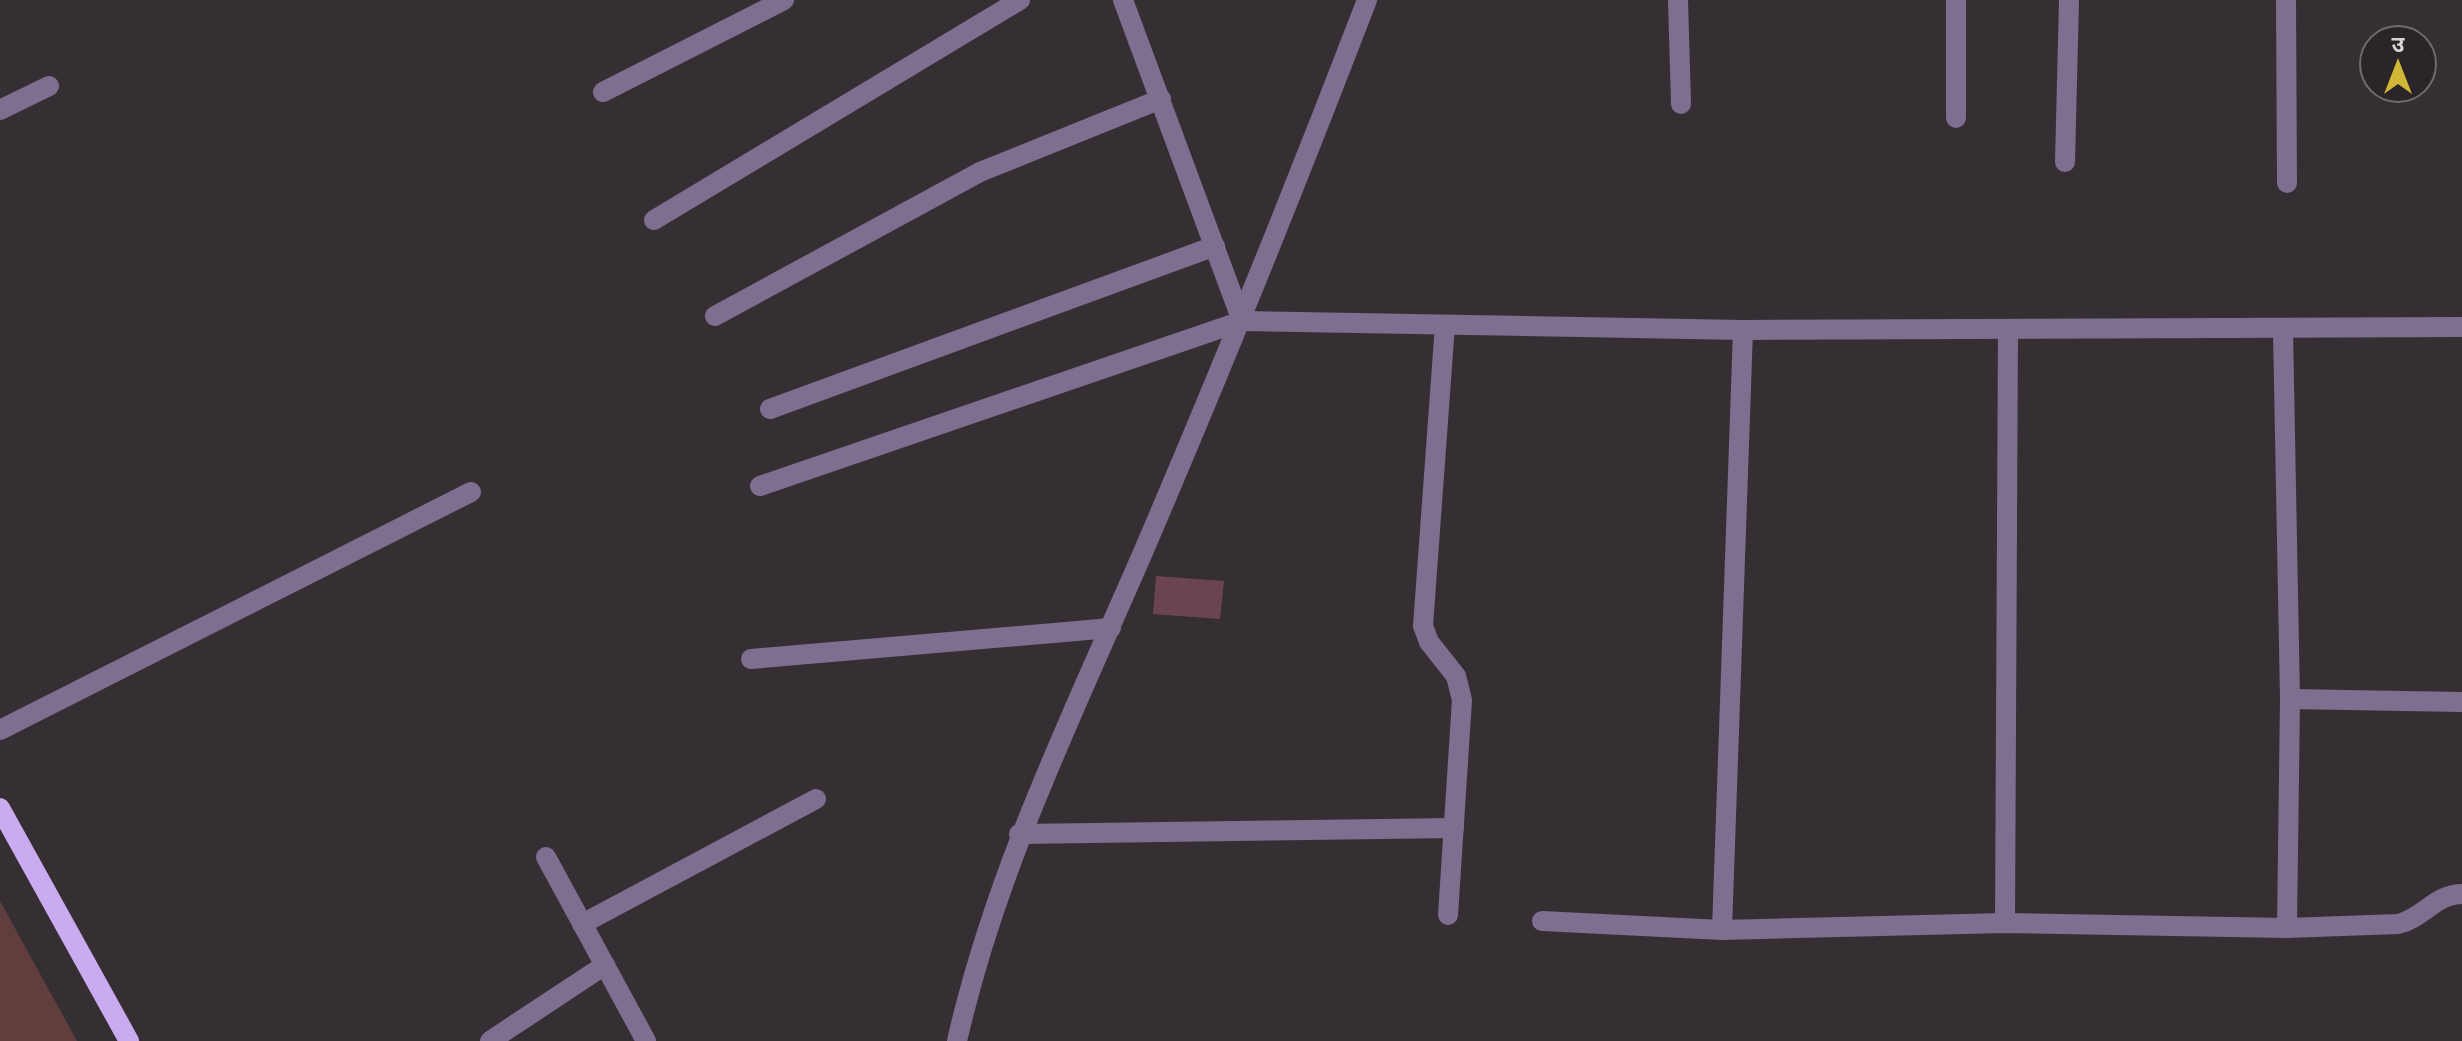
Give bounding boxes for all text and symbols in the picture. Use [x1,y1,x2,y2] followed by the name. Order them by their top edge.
[2358,24,2438,104] north arrow
[2392,29,2406,62] text: उ

